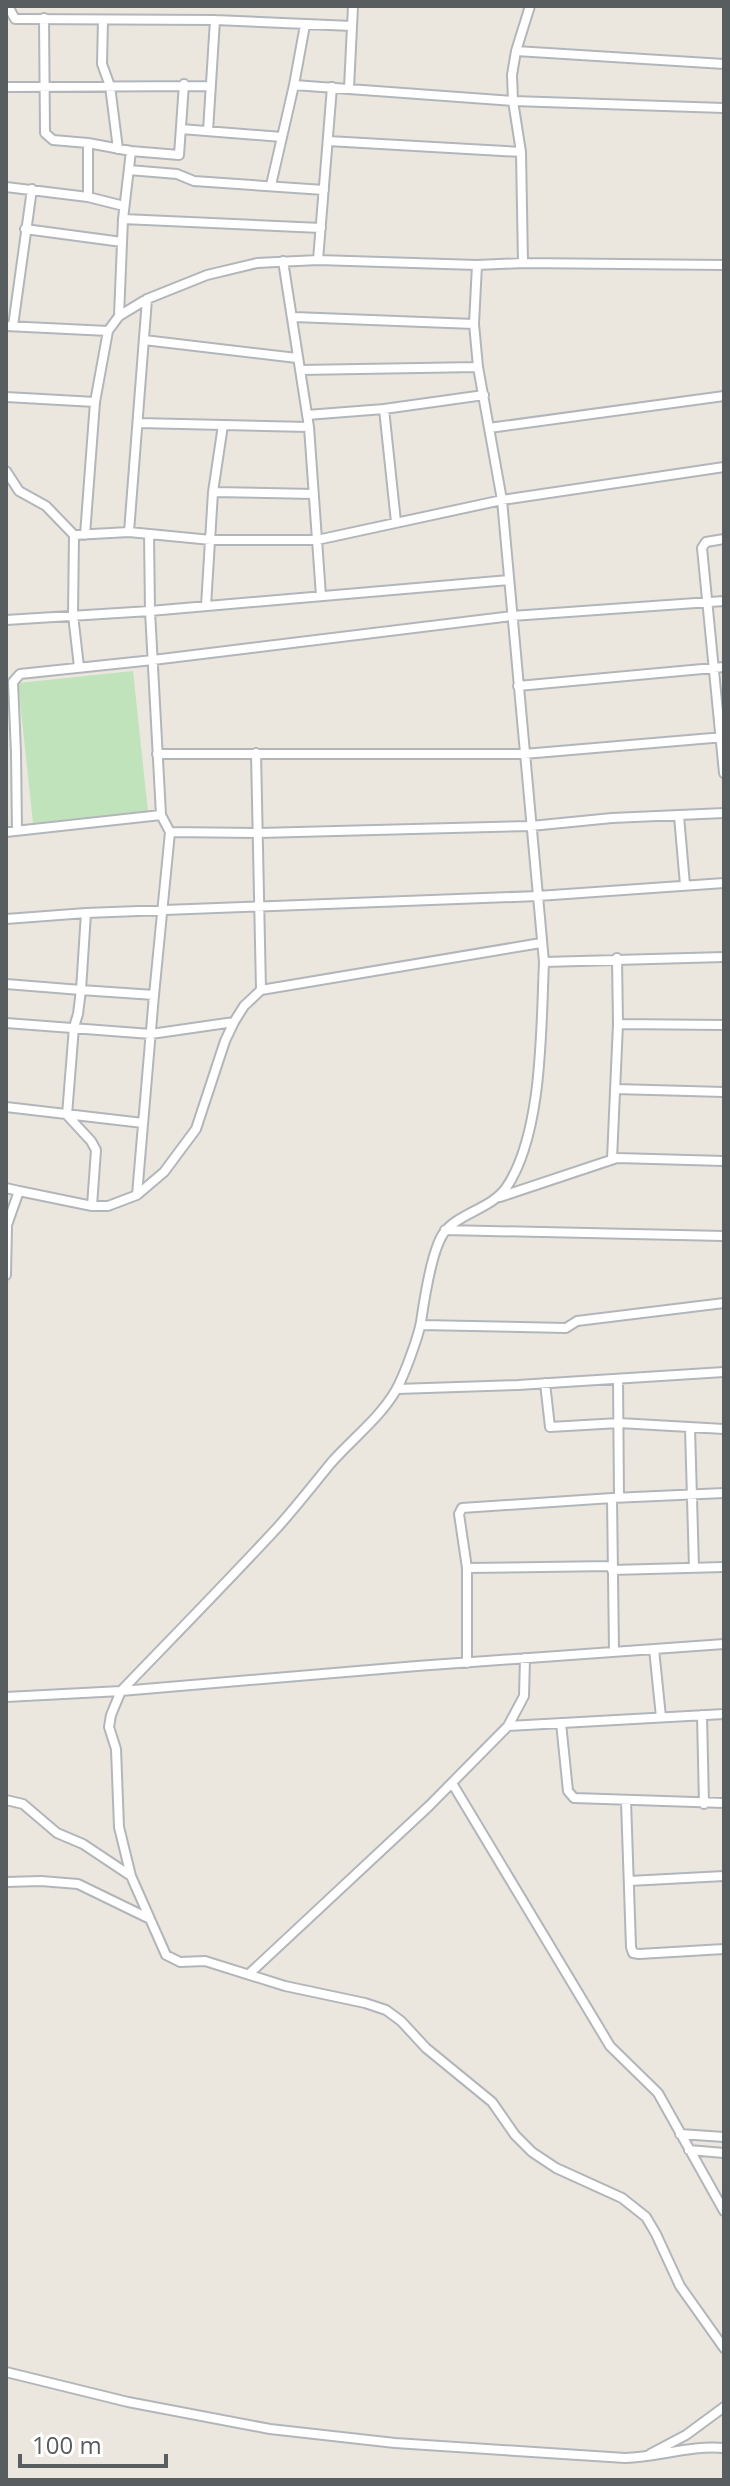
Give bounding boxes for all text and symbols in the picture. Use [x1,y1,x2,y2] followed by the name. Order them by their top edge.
[20,2418,166,2468] scale bar
[32,2428,102,2461] text: 100 m

